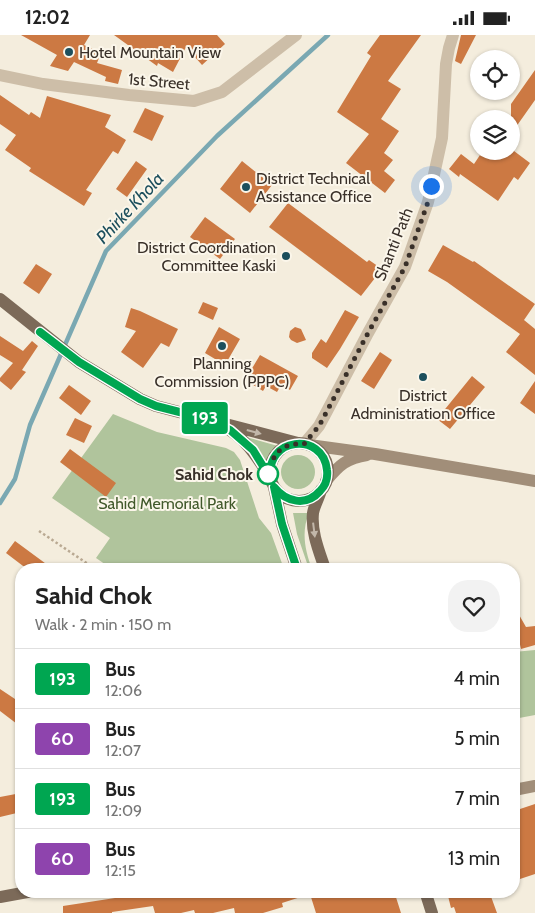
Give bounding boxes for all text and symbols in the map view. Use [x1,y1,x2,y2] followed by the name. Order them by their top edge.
[25,6,70,29] text: 12:02
[79,43,222,62] place label: Hotel Mountain View
[63,46,75,58] marker: Hotel Mountain View
[470,50,520,160] map controls
[470,50,520,100] button: locate
[127,69,191,94] street label: 1st Street
[470,110,520,160] button: layers
[91,168,169,248] water label: Phirke Khola
[256,169,372,206] place label: District Technical Assistance Office
[419,174,444,199] your location
[240,181,252,193] marker: District Technical Assistance Office
[370,205,417,284] street label: Shanti Path
[137,238,276,275] place label: District Coordination Committee Kaski
[280,250,292,262] marker: District Coordination Committee Kaski
[216,340,228,352] marker: Planning Commission (PPPC)
[155,354,290,391] place label: Planning Commission (PPPC)
[417,371,429,383] marker: District Administration Office
[351,386,495,423] place label: District Administration Office
[176,402,234,434] line badge: 193
[192,407,218,429] text: 193
[247,428,262,436] one-way arrow
[257,463,279,485] marker: Sahid Chok
[175,465,253,484] place label: Sahid Chok
[98,494,237,513] park label: Sahid Memorial Park
[310,522,318,538] one-way arrow
[448,580,500,632] button: heart
[35,581,152,610] text: Sahid Chok
[35,615,171,634] text: Walk · 2 min · 150 m
[105,658,135,681] text: Bus
[453,667,500,690] text: 4 min
[49,668,76,690] text: 193
[105,681,142,700] text: 12:06
[105,718,135,741] text: Bus
[454,727,500,750] text: 5 min
[51,728,74,750] text: 60
[105,741,141,760] text: 12:07
[105,778,135,801] text: Bus
[455,787,500,810] text: 7 min
[49,788,76,810] text: 193
[105,801,142,820] text: 12:09
[105,838,135,861] text: Bus
[448,847,500,870] text: 13 min
[51,848,74,870] text: 60
[105,861,136,880] text: 12:15

